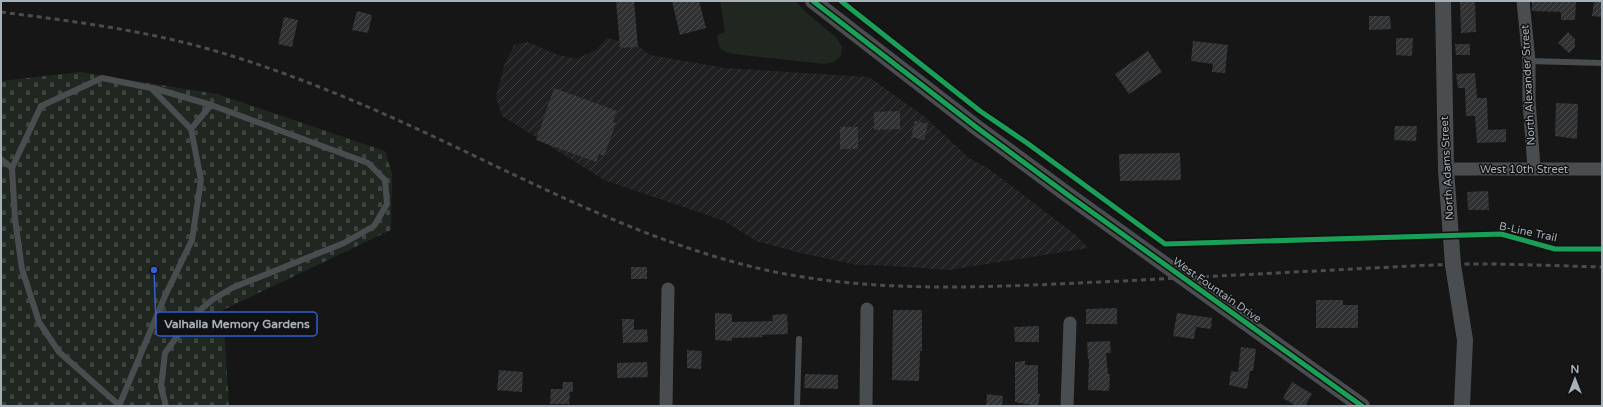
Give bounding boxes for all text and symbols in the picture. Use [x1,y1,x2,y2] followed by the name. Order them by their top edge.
[1518,24,1538,146] street label: North Alexander Street
[1438,116,1456,220] street label: North Adams Street
[1480,163,1568,176] street label: West 10th Street
[1498,220,1558,244] street label: B-Line Trail
[1170,255,1264,325] street label: West Fountain Drive
[156,312,317,336] callout: Valhalla Memory Gardens
[164,317,310,332] text: Valhalla Memory Gardens
[1555,359,1595,399] north arrow
[1571,363,1579,376] text: N

